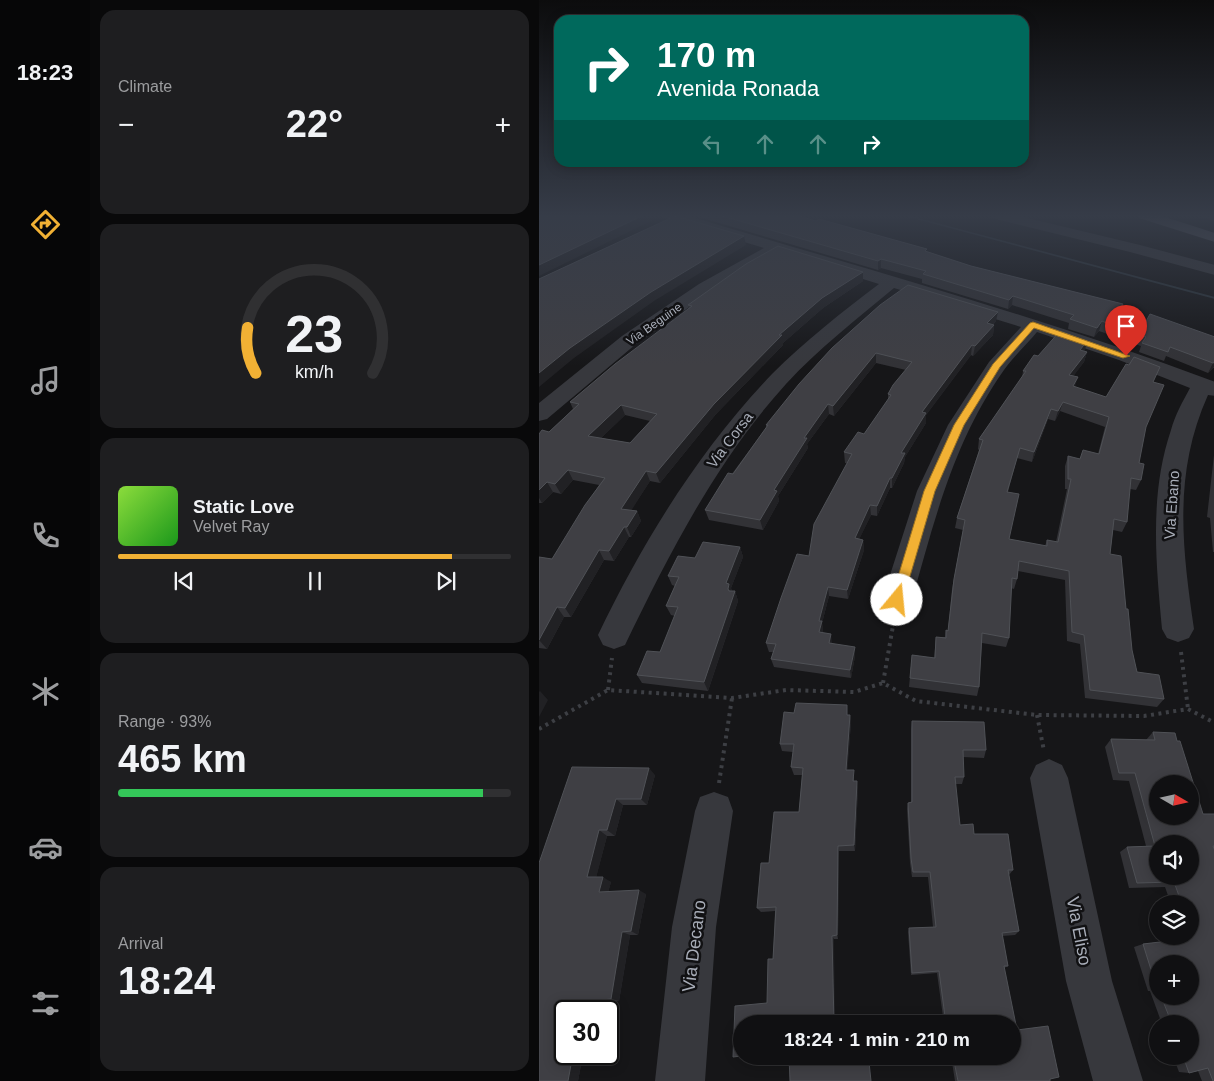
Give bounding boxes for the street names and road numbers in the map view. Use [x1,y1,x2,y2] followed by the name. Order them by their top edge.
[624,300,685,348] street label: Via Beguine
[703,408,757,471] street label: Via Corsa
[1161,470,1182,540] street label: Via Ebano
[1063,895,1095,967] street label: Via Eliso
[678,899,710,993] street label: Via Decano

